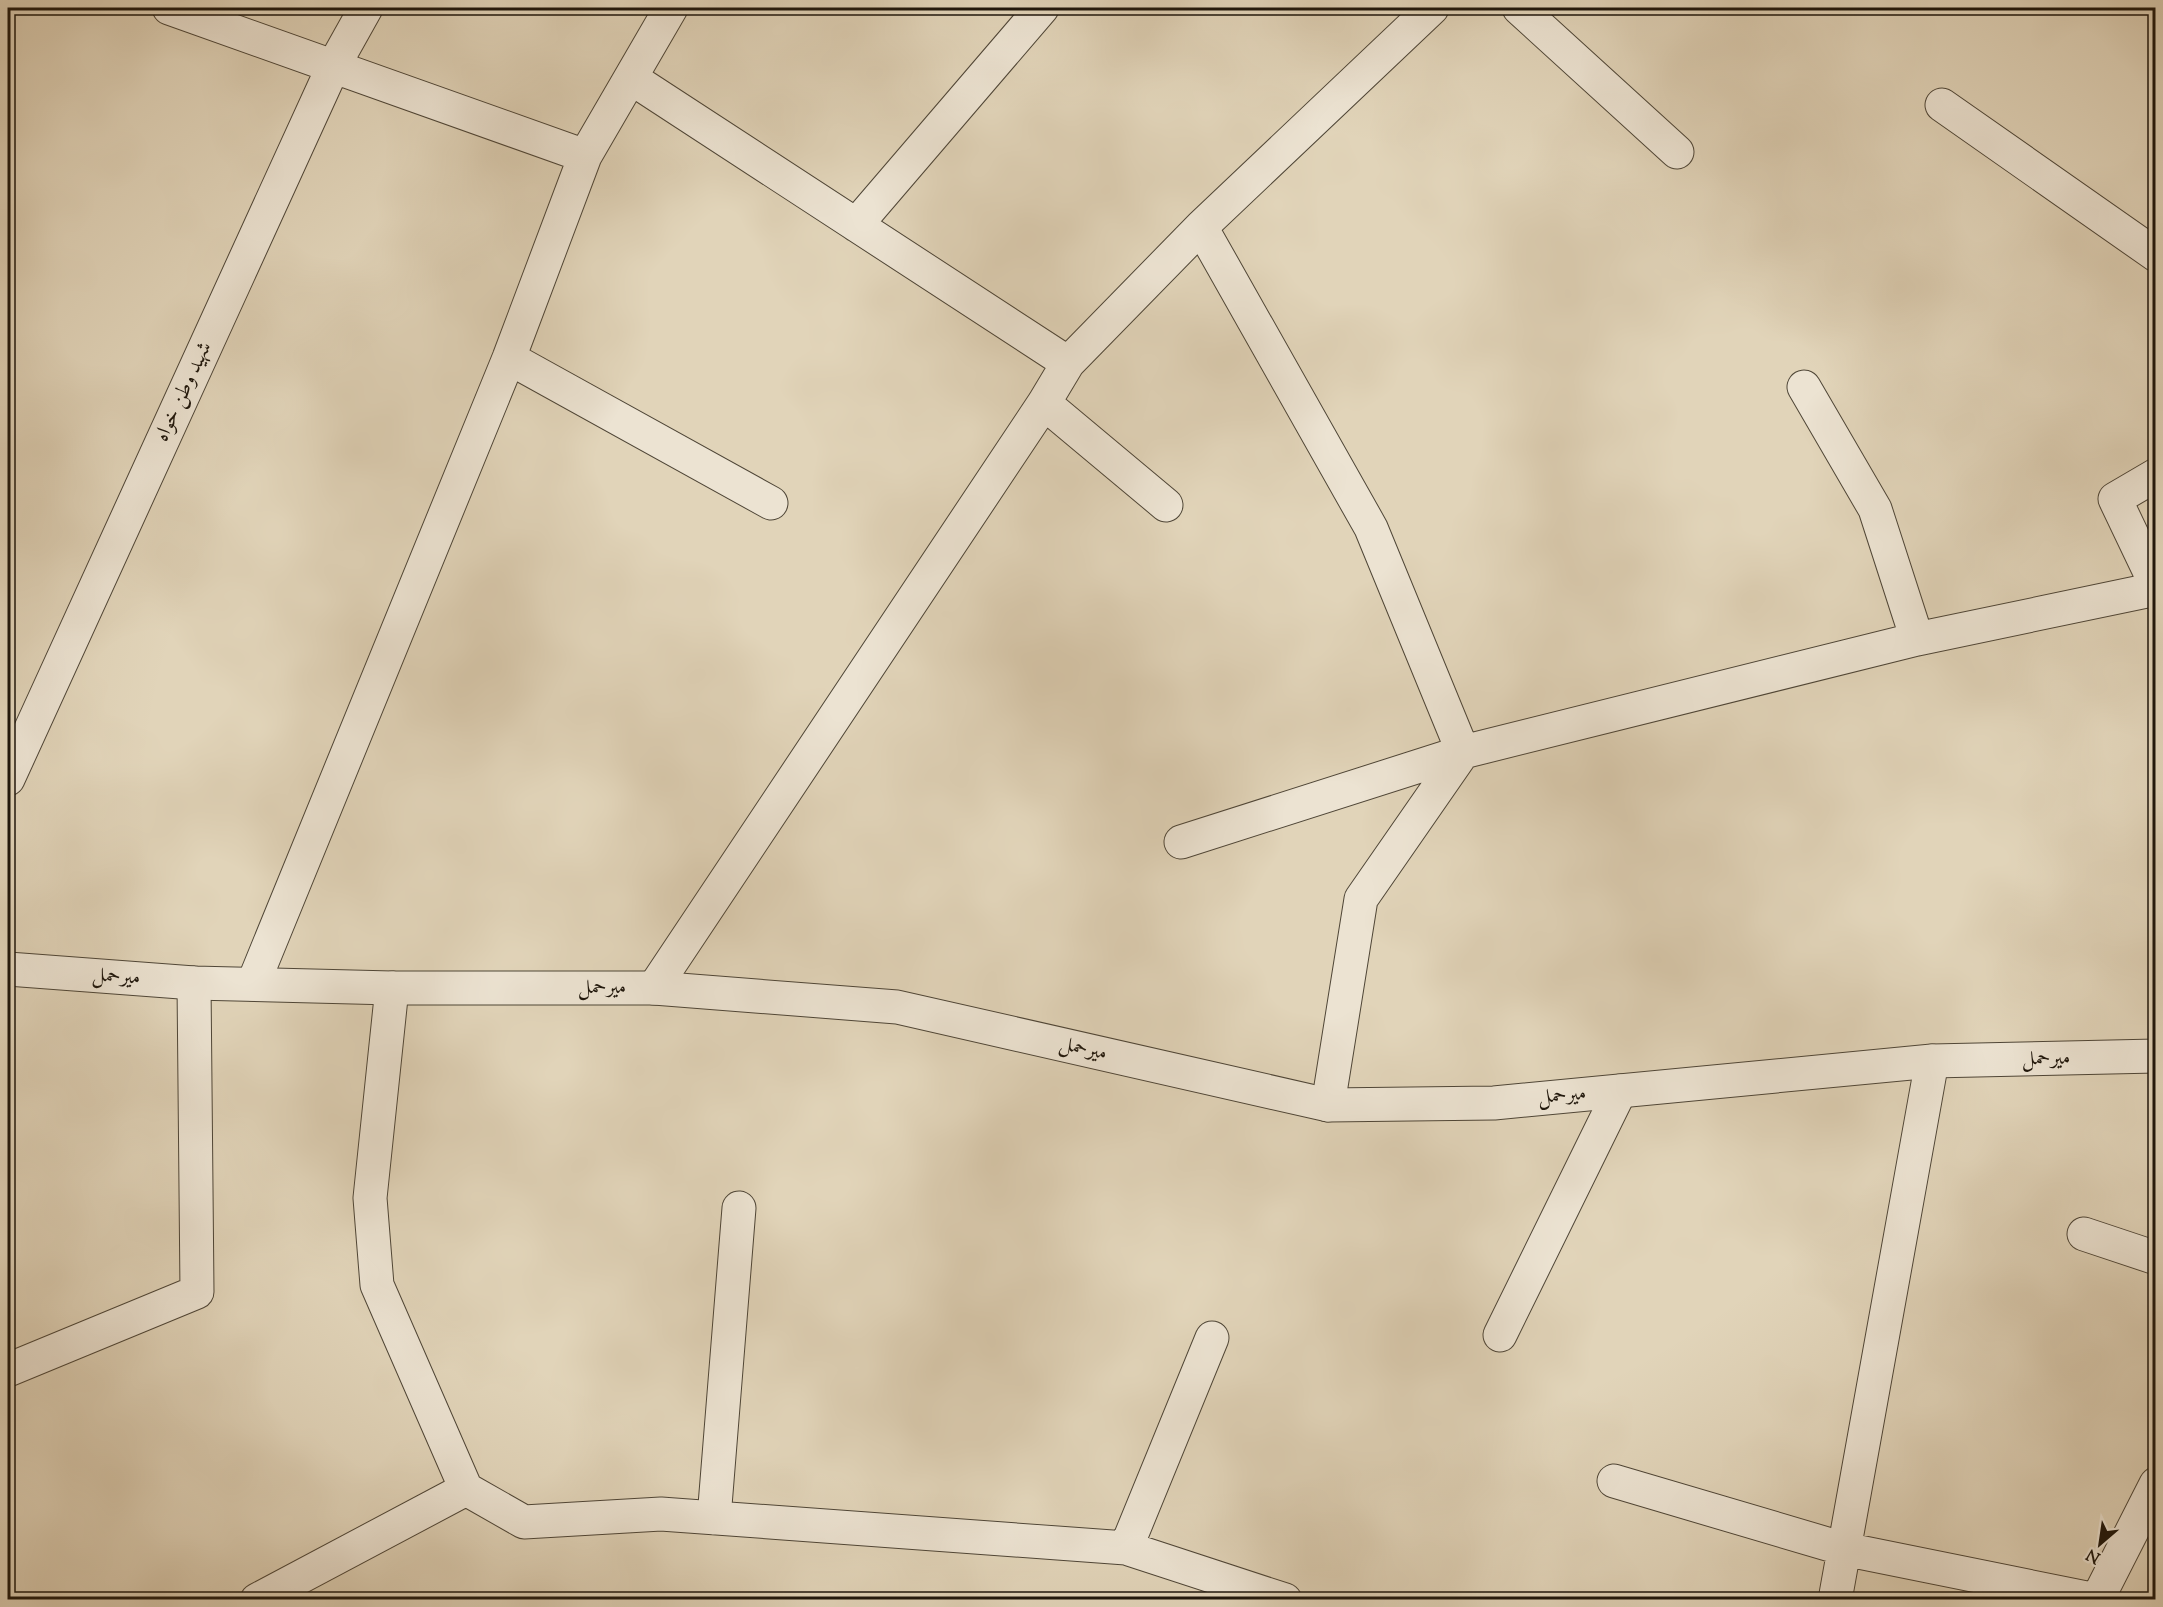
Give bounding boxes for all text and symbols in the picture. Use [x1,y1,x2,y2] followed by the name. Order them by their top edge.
[148,337,220,447] street label: شهید وطن خواه
[91,960,141,994] street label: میرحمل
[578,973,626,1003] street label: میرحمل
[1056,1029,1110,1069] street label: میرحمل
[2021,1044,2071,1074] street label: میرحمل
[1537,1079,1587,1113] street label: میرحمل
[2070,1514,2130,1574] north arrow
[2083,1542,2105,1568] text: N

